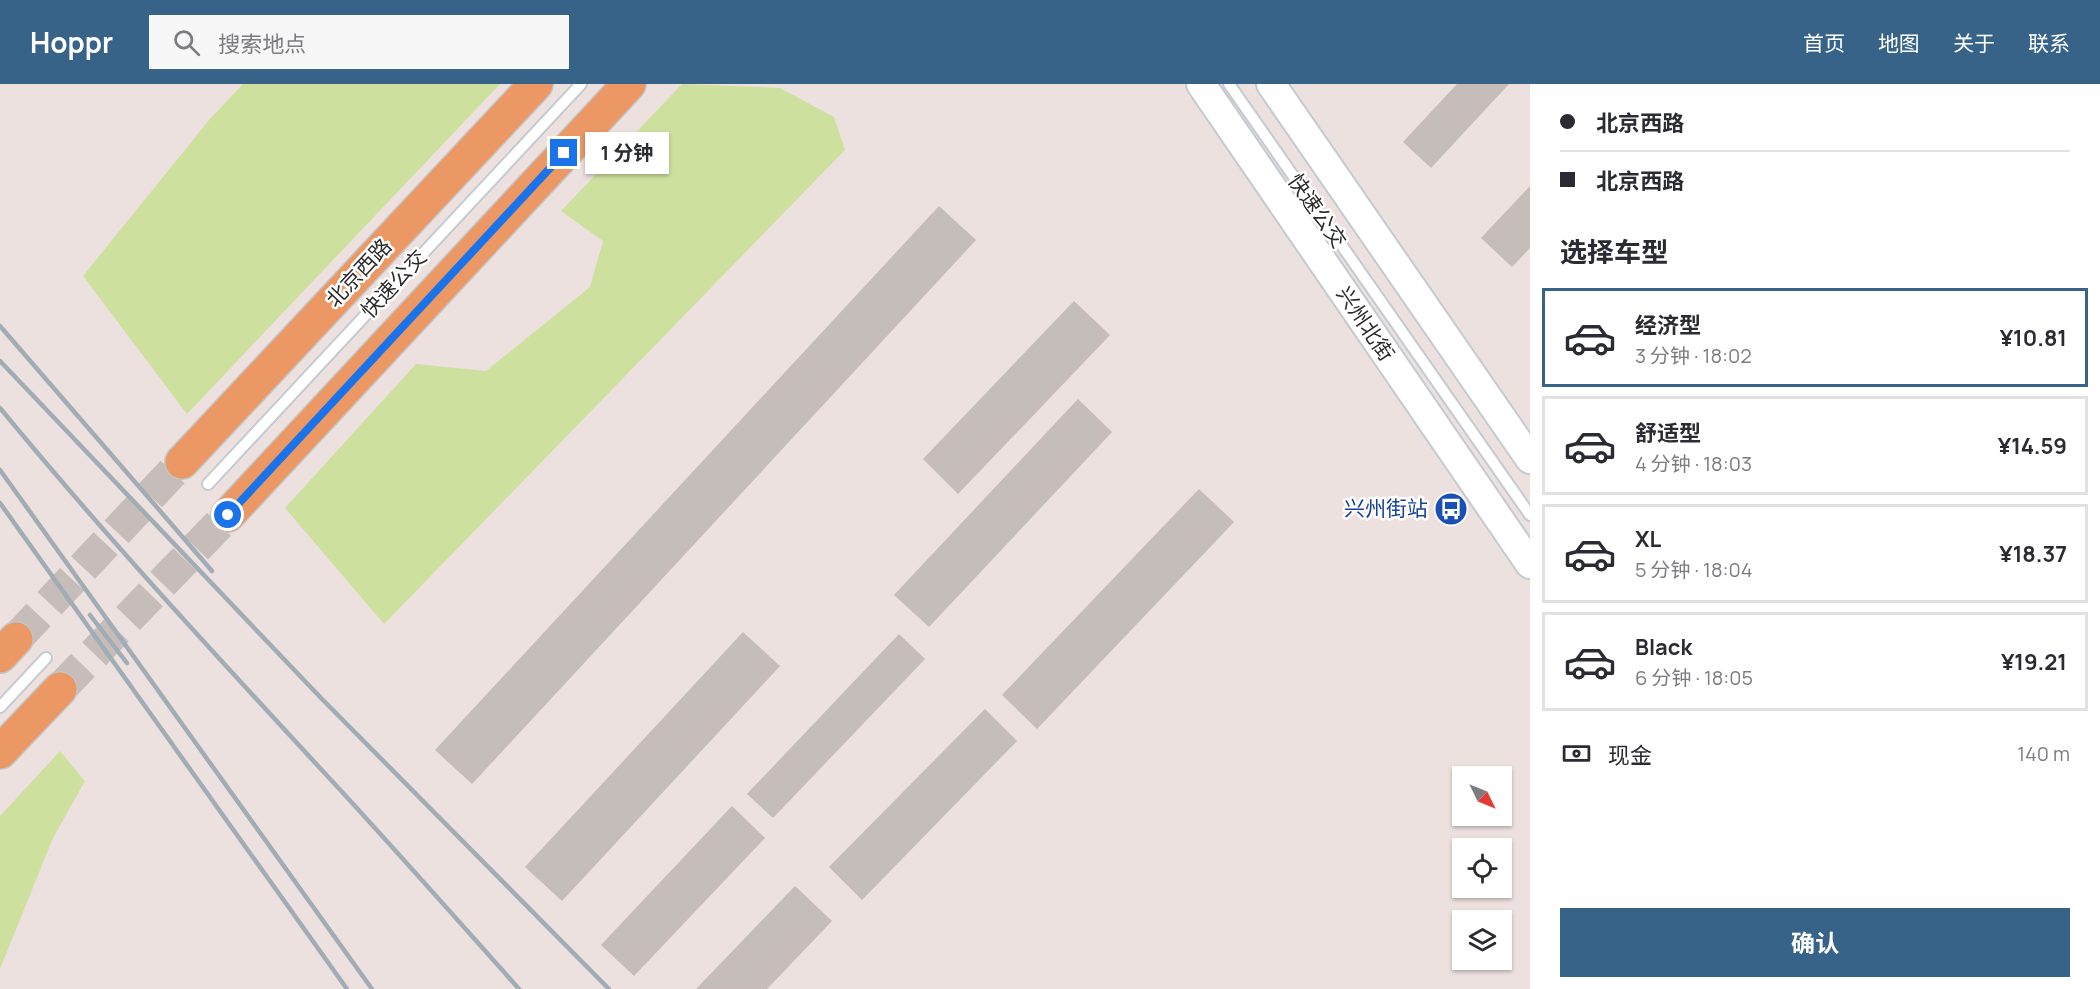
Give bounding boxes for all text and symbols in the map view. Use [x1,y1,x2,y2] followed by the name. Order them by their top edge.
[149,15,569,69] search box
[30,23,113,61] text: Hoppr
[170,26,203,59] icon: search
[218,29,306,59] text: 搜索地点
[1803,29,1845,57] text: 首页
[1878,29,1920,57] text: 地图
[1953,29,1995,57] text: 关于
[2028,29,2070,57] text: 联系
[1596,108,1684,138] text: 北京西路
[585,132,669,174] callout: 1 分钟
[550,139,577,166] route end
[601,139,653,166] text: 1 分钟
[1596,166,1684,196] text: 北京西路
[1282,168,1353,253] street label: 快速公交
[319,232,397,313] street label: 北京西路
[1560,233,1668,270] text: 选择车型
[354,243,432,324] street label: 快速公交
[1331,281,1401,366] street label: 兴州北街
[1635,310,1701,340] text: 经济型
[1563,311,1617,365] icon: car
[2000,323,2067,353] text: ¥10.81
[1635,342,1752,369] text: 3 分钟 · 18:02
[1635,418,1701,448] text: 舒适型
[1563,419,1617,473] icon: car
[1998,431,2067,461] text: ¥14.59
[1635,450,1752,477] text: 4 分钟 · 18:03
[1433,491,1469,527] bus stop icon: 兴州街站
[1344,494,1428,522] place label: 兴州街站
[214,501,241,528] route start
[1635,524,1661,554] text: XL
[1563,527,1617,581] icon: car
[1999,539,2067,569] text: ¥18.37
[1635,556,1752,583] text: 5 分钟 · 18:04
[1635,632,1692,662] text: Black
[1563,635,1617,689] icon: car
[2001,647,2067,677] text: ¥19.21
[1635,664,1753,691] text: 6 分钟 · 18:05
[1560,737,1593,770] icon: cash
[1608,740,1652,770] text: 现金
[2017,740,2070,767] text: 140 m
[1452,766,1512,826] north arrow
[1452,766,1512,970] map controls
[1452,838,1512,898] button: locate
[1560,908,2070,977] button: 确认
[1452,910,1512,970] button: layers

